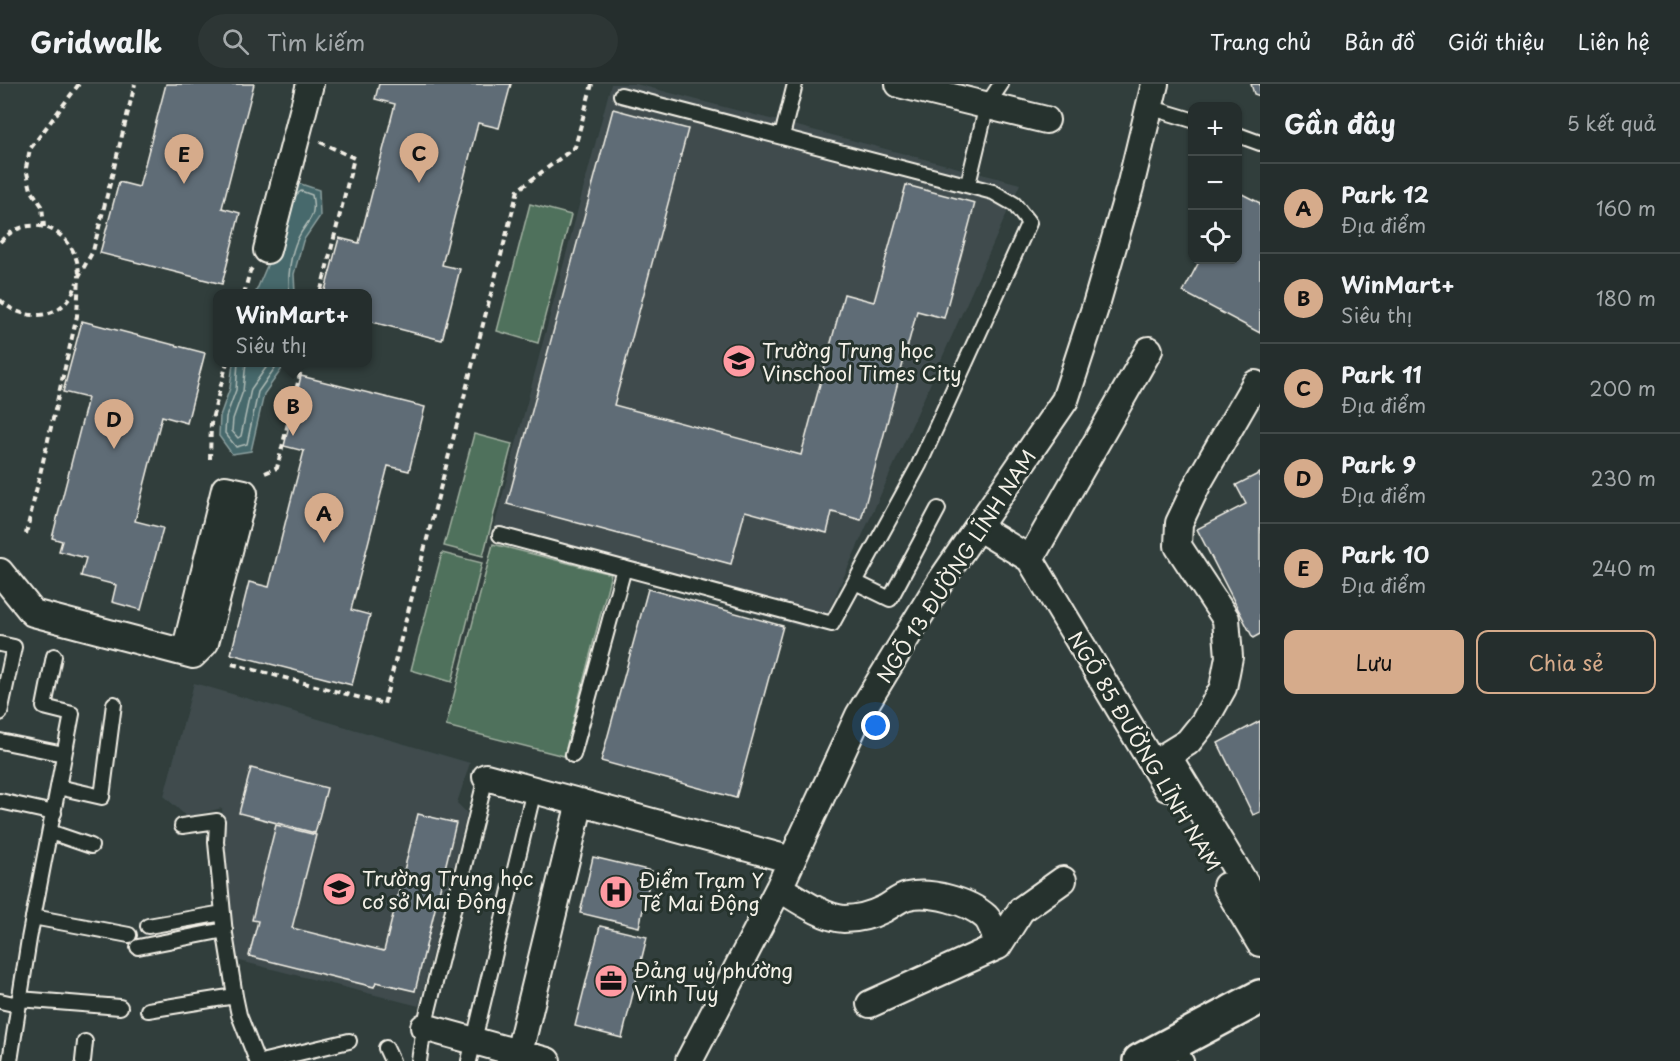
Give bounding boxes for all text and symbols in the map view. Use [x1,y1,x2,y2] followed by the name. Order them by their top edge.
[198,14,618,68] search box
[30,20,162,63] text: Gridwalk
[219,25,252,58] icon: search
[267,25,365,58] text: Tìm kiếm
[1210,25,1311,57] text: Trang chủ
[1344,25,1415,57] text: Bản đồ
[1448,25,1545,57] text: Giới thiệu
[1578,25,1650,57] text: Liên hệ
[1188,102,1242,264] map controls
[1188,102,1242,156] button: +
[1284,104,1396,143] text: Gần đây
[1567,108,1656,138] text: 5 kết quả
[400,134,438,183] pin: C
[164,135,204,184] pin: E
[1188,156,1242,210] button: −
[1341,177,1429,210] text: Park 12
[1296,193,1311,223] text: A
[1596,193,1656,223] text: 160 m
[1188,210,1242,264] button: locate
[1341,210,1426,240] text: Địa điểm
[1341,267,1455,300] text: WinMart+
[1297,283,1310,313] text: B
[1596,283,1656,313] text: 180 m
[213,289,372,367] popup
[235,297,350,330] text: WinMart+
[1341,300,1412,330] text: Siêu thị
[235,330,307,360] text: Siêu thị
[762,335,962,388] place label: Trường Trung học Vinschool Times City
[721,343,757,379] school or university icon: Trường Trung học Vinschool Times City
[1341,357,1422,390] text: Park 11
[1296,373,1311,403] text: C
[1589,373,1656,403] text: 200 m
[274,386,312,436] pin: B
[1341,390,1426,420] text: Địa điểm
[94,400,134,449] pin: D
[869,443,1043,689] street label: NGÕ 13 ĐƯỜNG LĨNH NAM
[1341,447,1416,480] text: Park 9
[1296,463,1311,493] text: D
[1591,463,1656,493] text: 230 m
[1341,480,1426,510] text: Địa điểm
[304,494,344,543] pin: A
[1341,537,1429,570] text: Park 10
[1297,553,1310,583] text: E
[1591,553,1656,583] text: 240 m
[1341,570,1426,600] text: Địa điểm
[1061,625,1229,877] street label: NGÕ 85 ĐƯỜNG LĨNH NAM
[1284,630,1464,694] button: Lưu
[1476,630,1656,694] button: Chia sẻ
[861,711,890,740] your location
[362,863,533,916] place label: Trường Trung học cơ sở Mai Động
[639,865,764,918] place label: Điểm Trạm Y Tế Mai Động
[321,871,357,907] school or university icon: Trường Trung học cơ sở Mai Động
[598,874,634,910] hospital icon: Điểm Trạm Y Tế Mai Động
[634,955,793,1008] place label: Đảng uỷ phường Vĩnh Tuy
[593,963,629,999] office icon: Đảng uỷ phường Vĩnh Tuy

